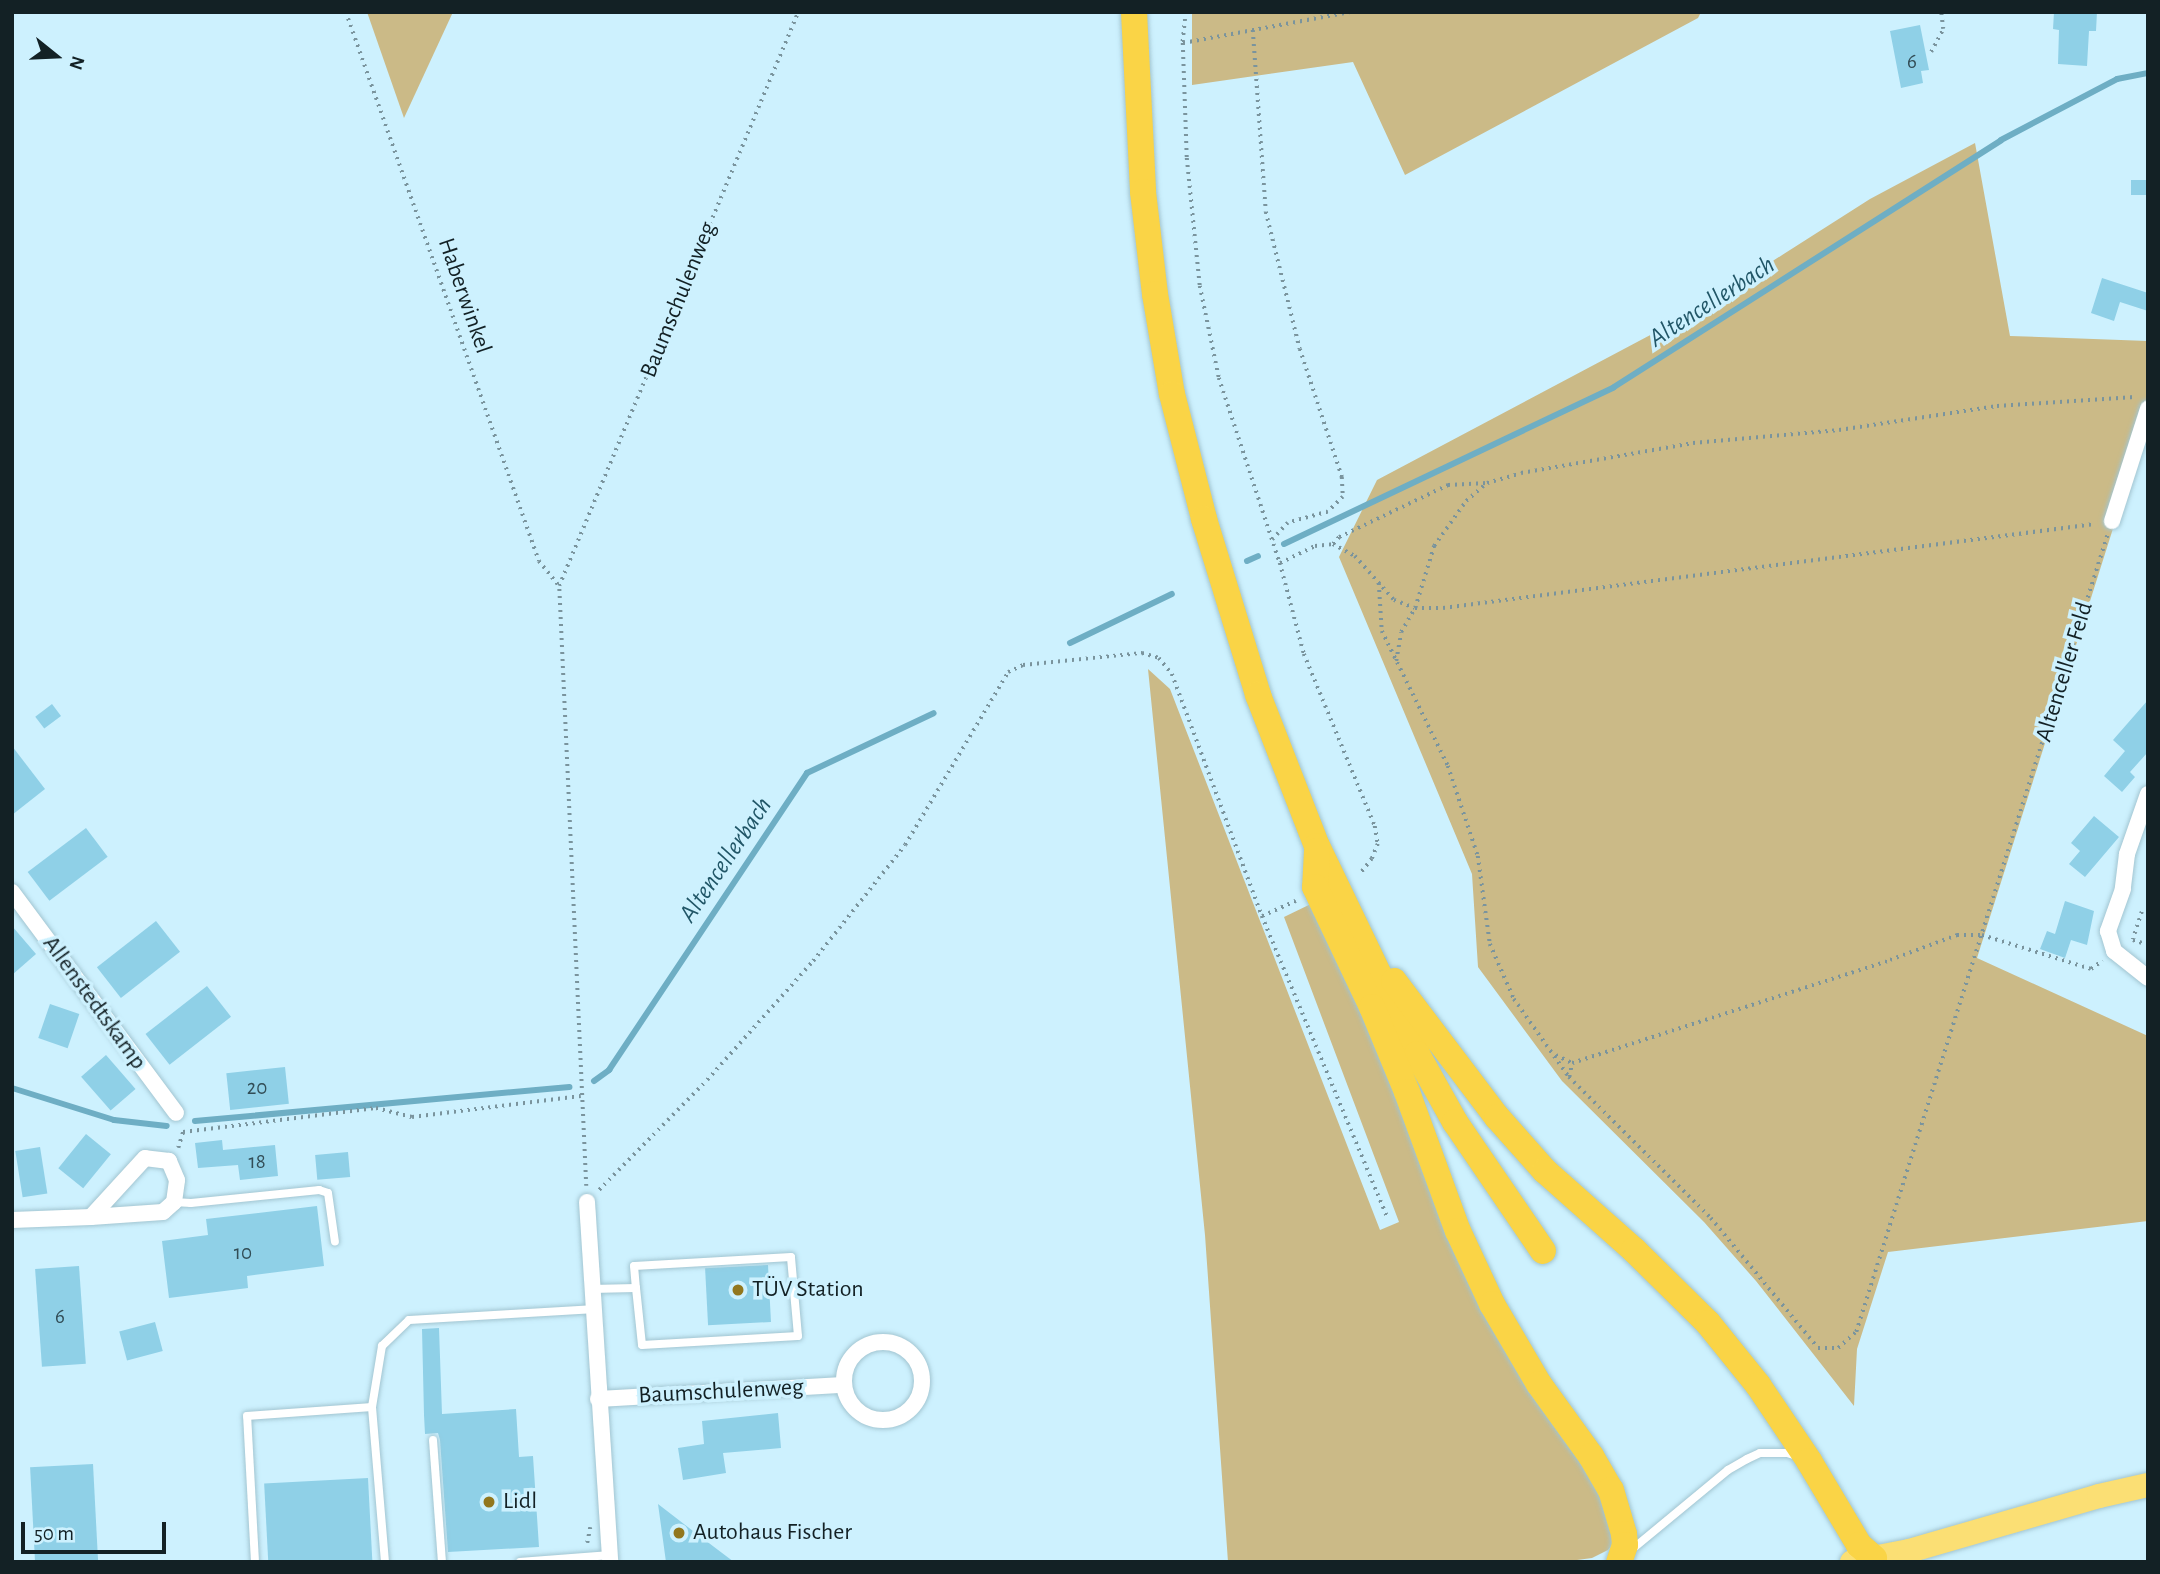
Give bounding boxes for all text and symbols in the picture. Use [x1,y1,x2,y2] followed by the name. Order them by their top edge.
[21,21,91,91] north arrow
[1907,49,1917,75] house number: 6
[65,53,88,72] text: N
[635,218,723,382] street label: Baumschulenweg
[431,234,497,358] street label: Haberwinkel
[1643,250,1781,354] water label: Altencellerbach
[2030,599,2100,745] street label: Altenceller Feld
[673,792,779,928] water label: Altencellerbach
[36,931,152,1075] street label: Allenstedtskamp
[247,1075,267,1101] house number: 20
[248,1149,266,1175] house number: 18
[234,1240,252,1266] house number: 10
[752,1276,864,1304] place label: TÜV Station
[730,1282,746,1298] marker: TÜV Station
[55,1304,65,1330] house number: 6
[638,1373,804,1411] street label: Baumschulenweg
[503,1488,537,1516] place label: Lidl
[481,1494,497,1510] marker: Lidl
[24,1508,170,1552] scale bar
[693,1519,852,1547] place label: Autohaus Fischer
[34,1523,74,1544] text: 50 m
[671,1525,687,1541] marker: Autohaus Fischer

